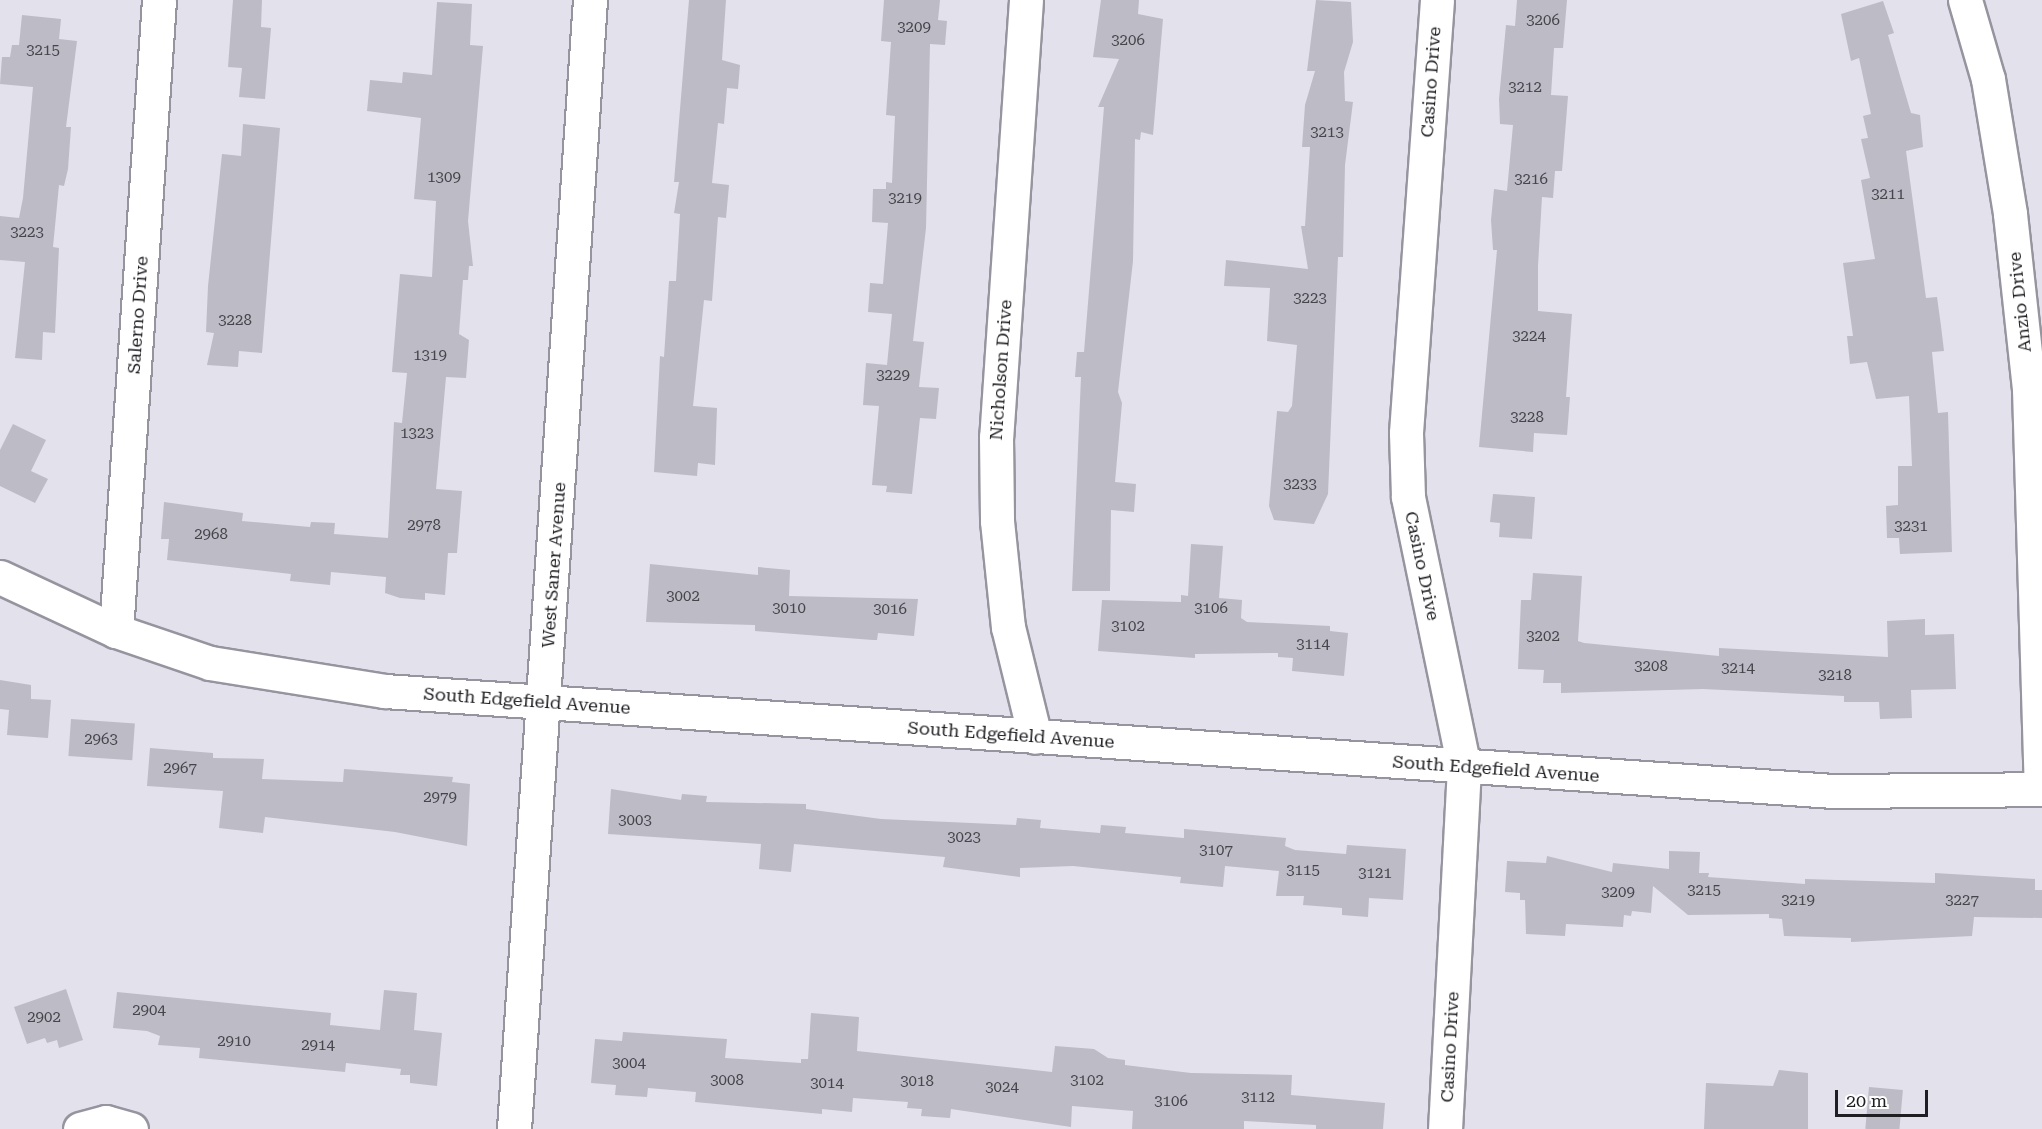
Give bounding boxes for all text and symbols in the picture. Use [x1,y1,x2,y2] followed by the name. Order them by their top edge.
[1526,12,1560,30] house number: 3206
[897,19,931,37] house number: 3209
[1416,26,1446,138] street label: Casino Drive
[1111,32,1145,50] house number: 3206
[26,42,60,60] house number: 3215
[1508,79,1542,97] house number: 3212
[1310,124,1344,142] house number: 3213
[427,169,461,187] house number: 1309
[1514,171,1548,189] house number: 3216
[1871,186,1905,204] house number: 3211
[888,190,922,208] house number: 3219
[10,224,44,242] house number: 3223
[2004,251,2036,353] street label: Anzio Drive
[123,255,153,375] street label: Salerno Drive
[1293,290,1327,308] house number: 3223
[985,299,1017,441] street label: Nicholson Drive
[218,312,252,330] house number: 3228
[1512,328,1546,346] house number: 3224
[413,347,447,365] house number: 1319
[876,367,910,385] house number: 3229
[1510,409,1544,427] house number: 3228
[400,425,434,443] house number: 1323
[1283,476,1317,494] house number: 3233
[537,481,571,649] street label: West Saner Avenue
[1400,509,1444,623] street label: Casino Drive
[407,517,441,535] house number: 2978
[1894,518,1928,536] house number: 3231
[194,526,228,544] house number: 2968
[666,588,700,606] house number: 3002
[772,600,806,618] house number: 3010
[1194,600,1228,618] house number: 3106
[873,601,907,619] house number: 3016
[1111,618,1145,636] house number: 3102
[1526,628,1560,646] house number: 3202
[1296,636,1330,654] house number: 3114
[1634,658,1668,676] house number: 3208
[1721,660,1755,678] house number: 3214
[1818,667,1852,685] house number: 3218
[423,683,631,719] street label: South Edgefield Avenue
[907,717,1115,753] street label: South Edgefield Avenue
[84,731,118,749] house number: 2963
[1392,751,1600,787] street label: South Edgefield Avenue
[163,760,197,778] house number: 2967
[423,789,457,807] house number: 2979
[618,812,652,830] house number: 3003
[947,829,981,847] house number: 3023
[1199,842,1233,860] house number: 3107
[1286,862,1320,880] house number: 3115
[1358,865,1392,883] house number: 3121
[1687,882,1721,900] house number: 3215
[1601,884,1635,902] house number: 3209
[1781,892,1815,910] house number: 3219
[1945,892,1979,910] house number: 3227
[1436,991,1464,1103] street label: Casino Drive
[132,1002,166,1020] house number: 2904
[27,1009,61,1027] house number: 2902
[217,1033,251,1051] house number: 2910
[301,1037,335,1055] house number: 2914
[612,1055,646,1073] house number: 3004
[710,1072,744,1090] house number: 3008
[1070,1072,1104,1090] house number: 3102
[900,1073,934,1091] house number: 3018
[810,1075,844,1093] house number: 3014
[1838,1078,1931,1116] scale bar
[985,1079,1019,1097] house number: 3024
[1241,1089,1275,1107] house number: 3112
[1846,1090,1887,1111] text: 20 m
[1154,1093,1188,1111] house number: 3106

